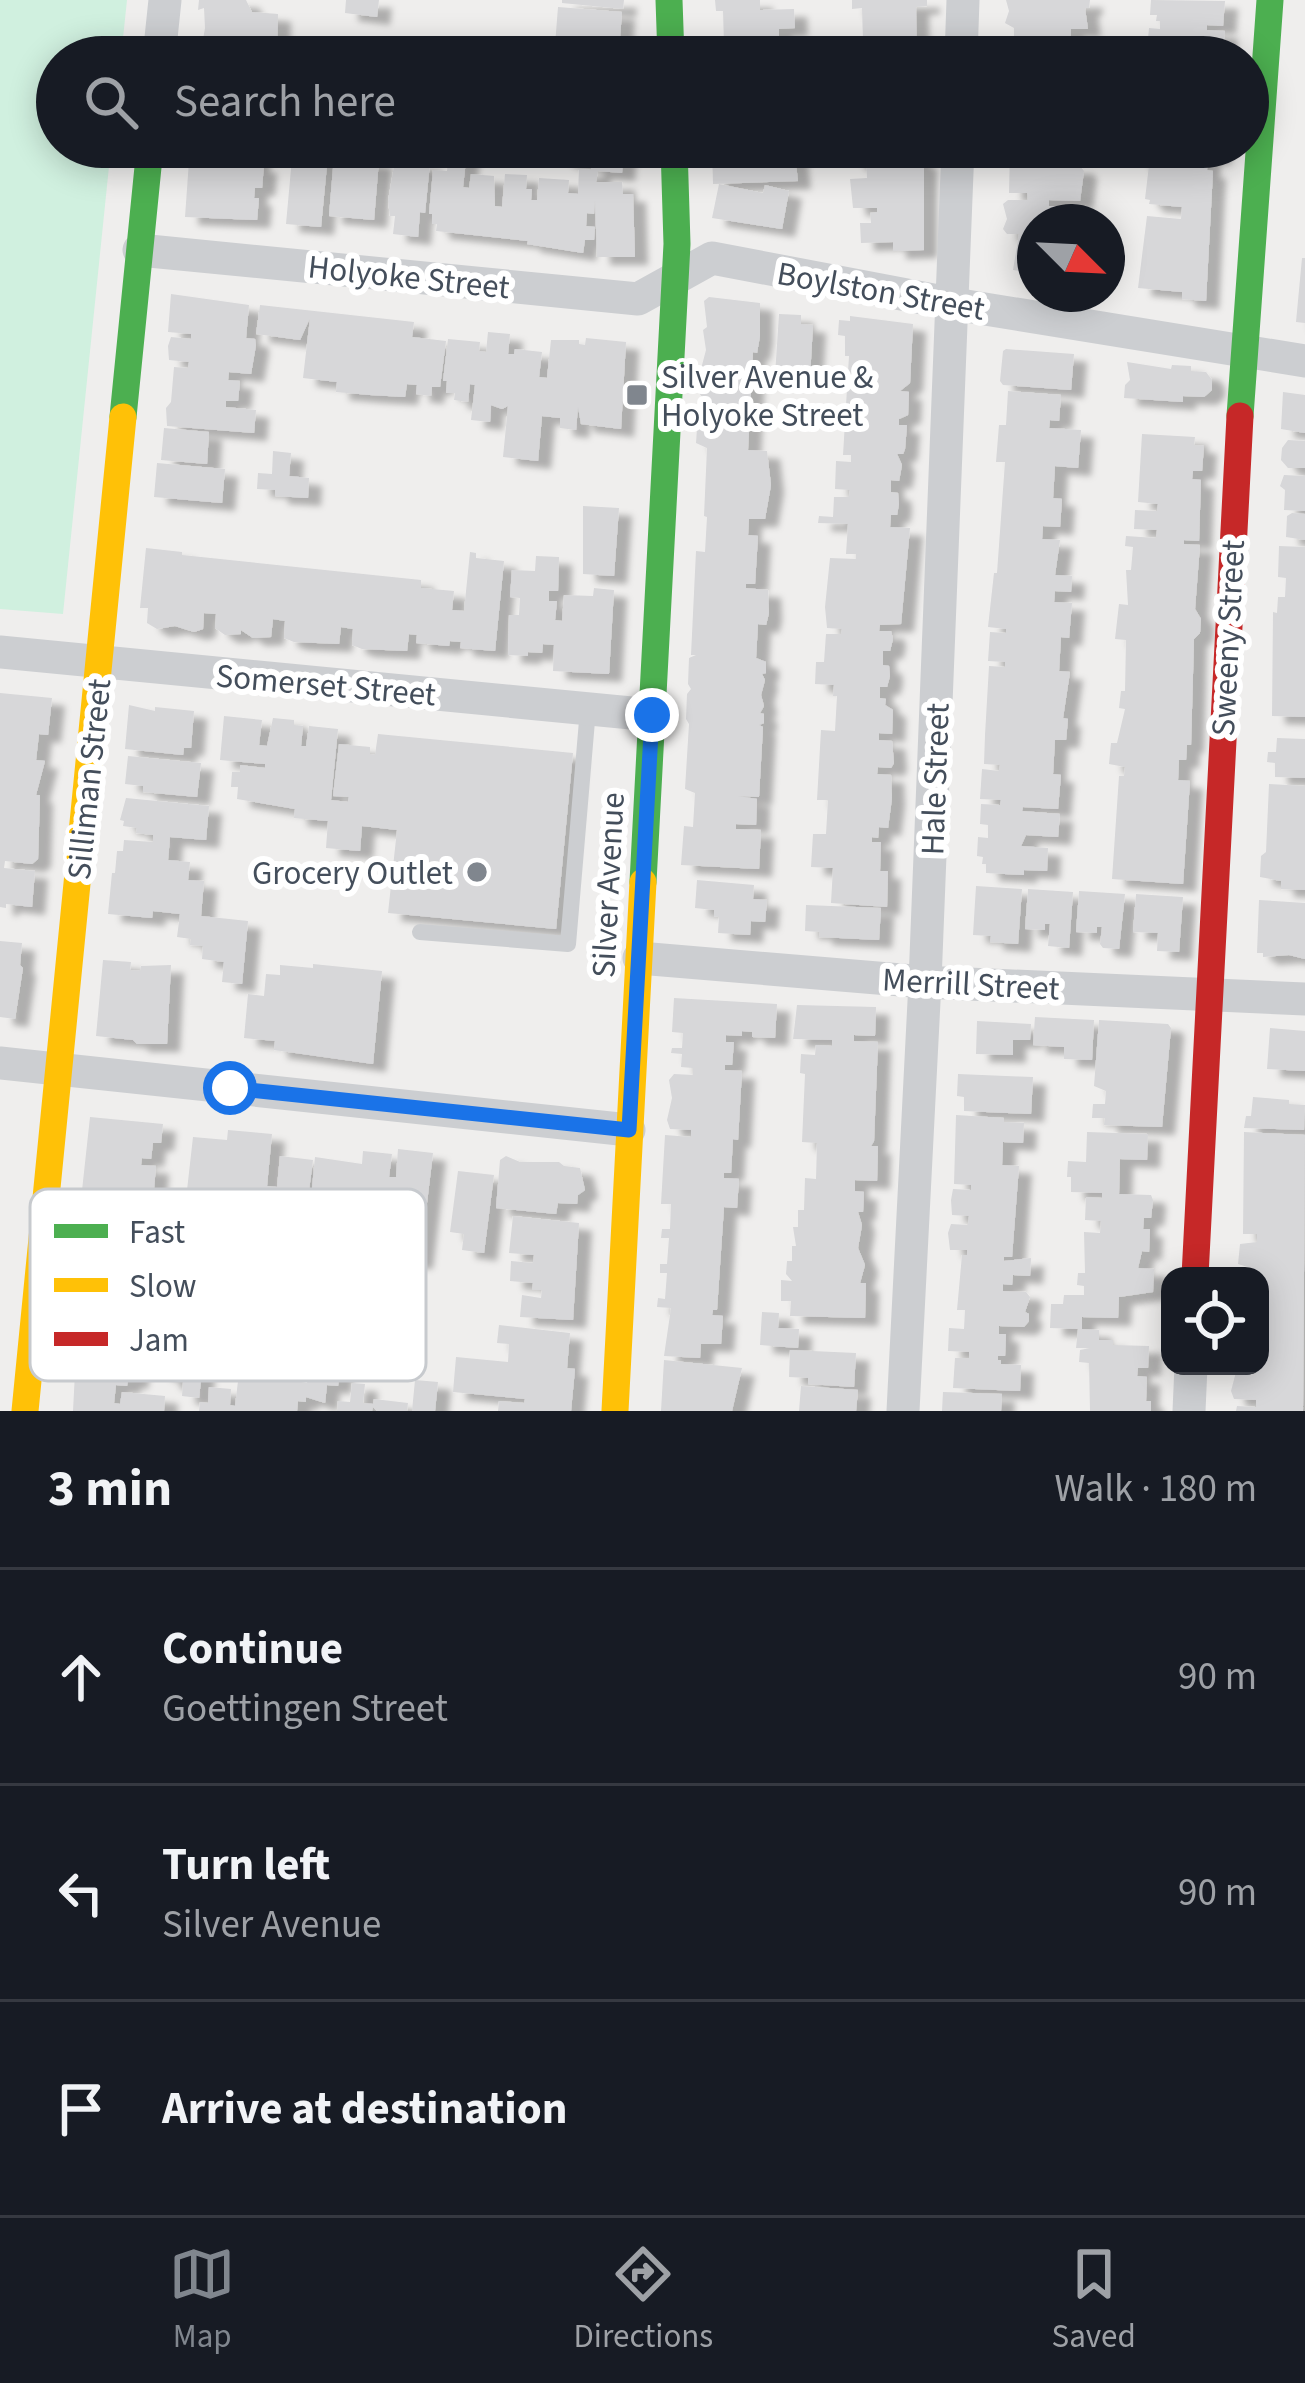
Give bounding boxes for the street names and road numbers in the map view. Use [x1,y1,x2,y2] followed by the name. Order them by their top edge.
[306,244,512,311] street label: Holyoke Street
[773,250,988,333] street label: Boylston Street
[1200,539,1257,738] street label: Sweeny Street
[214,652,438,719] street label: Somerset Street
[56,676,123,882] street label: Silliman Street
[909,702,962,856] street label: Hale Street
[580,791,637,979] street label: Silver Avenue
[881,956,1061,1013] street label: Merrill Street

